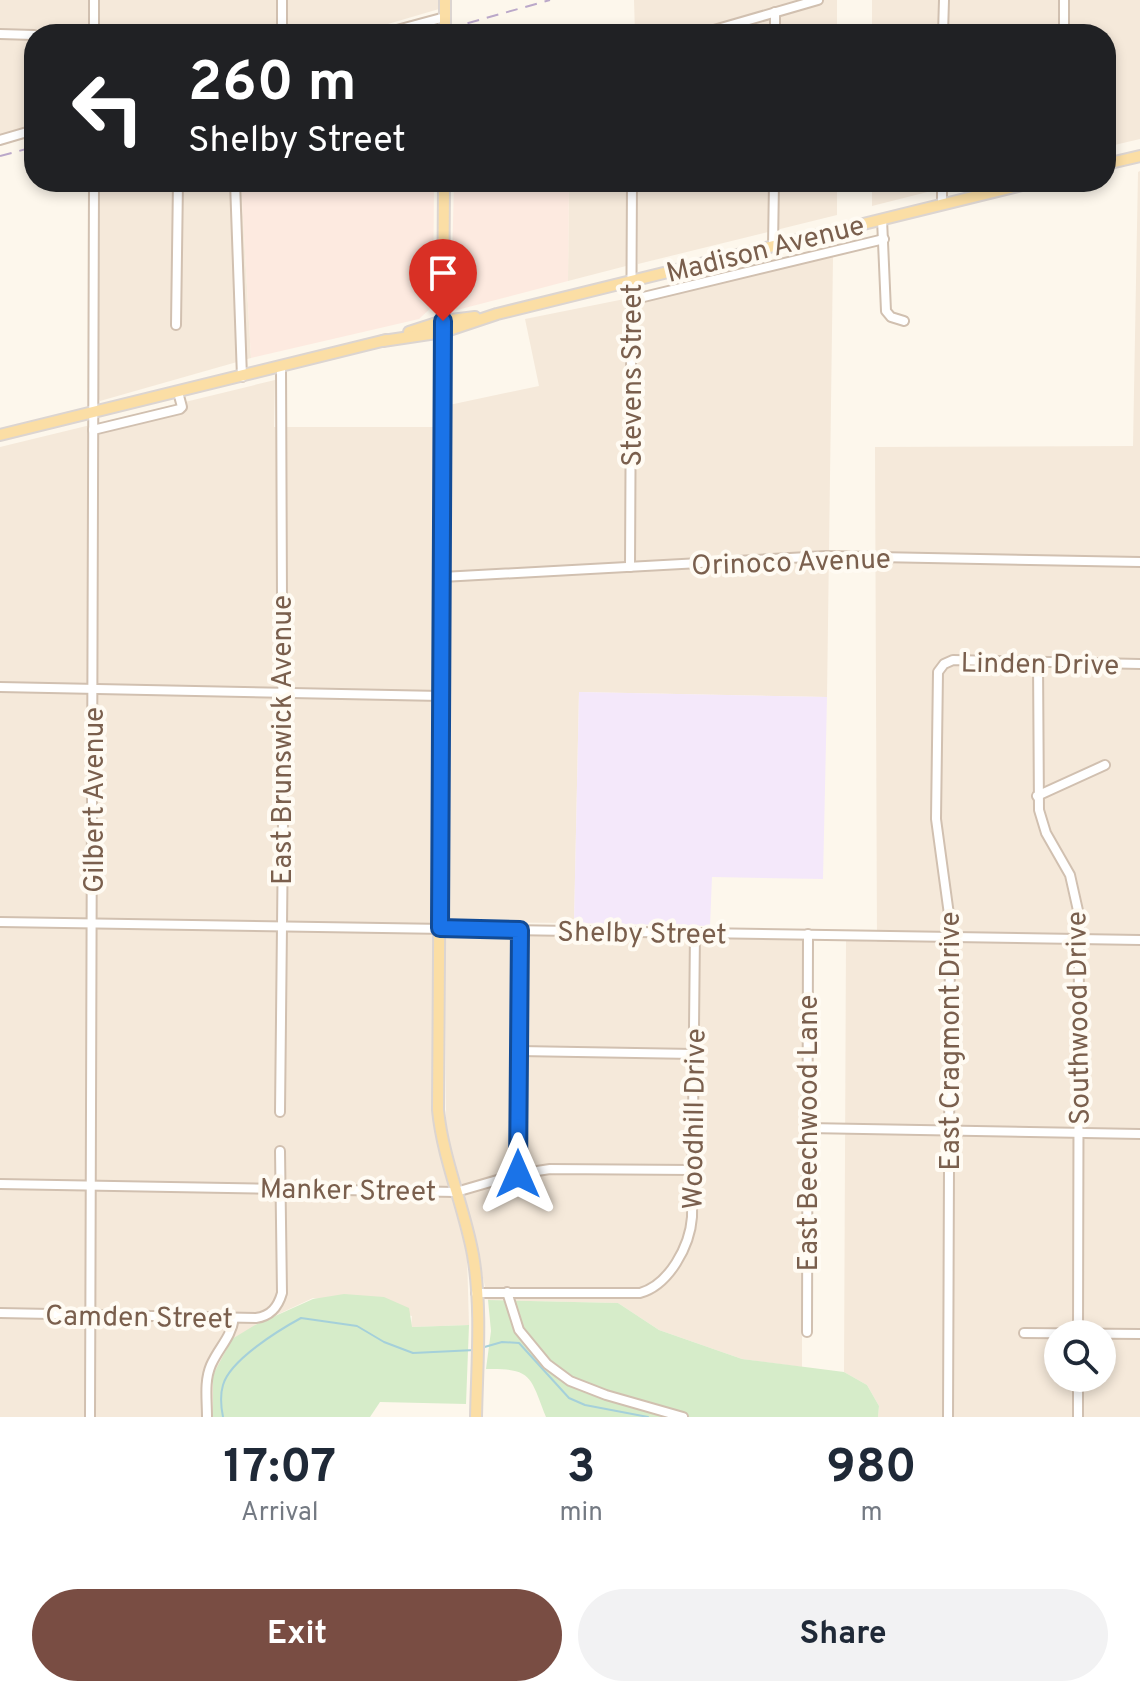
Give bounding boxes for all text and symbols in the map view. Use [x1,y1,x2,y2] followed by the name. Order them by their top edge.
[188,50,357,120] text: 260 m
[56,56,160,160] icon: left
[188,119,406,165] text: Shelby Street
[663,209,868,293] street label: Madison Avenue
[409,239,477,321] pin
[421,251,465,295] icon: arrive
[616,283,652,467] street label: Stevens Street
[691,543,891,585] street label: Orinoco Avenue
[266,595,302,885] street label: East Brunswick Avenue
[960,647,1120,685] street label: Linden Drive
[78,707,114,893] street label: Gilbert Avenue
[934,911,970,1171] street label: East Cragmont Drive
[1060,911,1100,1125] street label: Southwood Drive
[557,916,727,954] street label: Shelby Street
[792,995,828,1271] street label: East Beechwood Lane
[676,1028,716,1210] street label: Woodhill Drive
[476,1132,560,1216] position arrow
[259,1172,436,1212] street label: Manker Street
[45,1299,233,1339] street label: Camden Street
[1044,1320,1116,1392] map controls
[1044,1320,1116,1392] button: search
[223,1439,336,1499] text: 17:07
[567,1439,596,1499] text: 3
[826,1439,917,1499] text: 980
[241,1497,319,1530] text: Arrival
[560,1497,603,1530] text: min
[860,1497,882,1530] text: m
[32,1589,562,1681] button: Exit
[578,1589,1108,1681] button: Share

